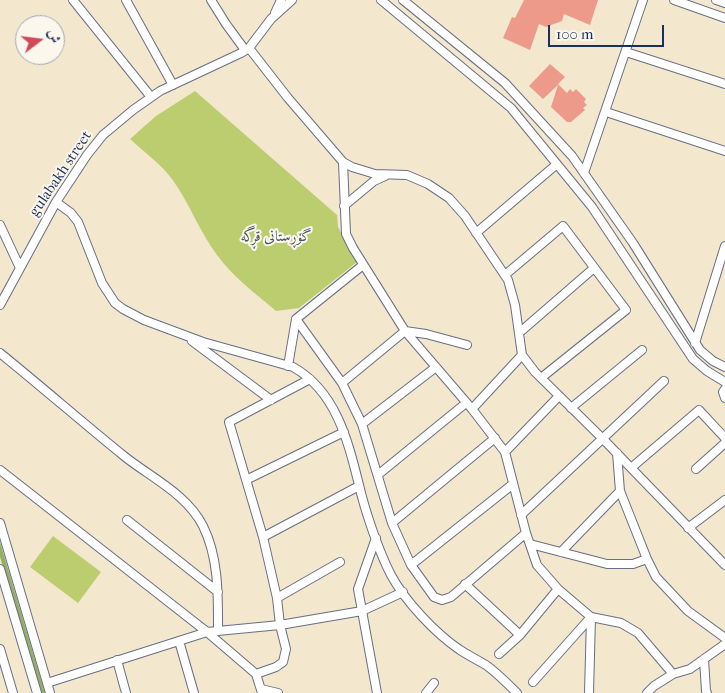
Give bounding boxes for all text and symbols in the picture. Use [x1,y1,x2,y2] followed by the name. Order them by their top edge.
[15,15,65,65] north arrow
[550,15,666,47] scale bar
[556,25,594,43] text: 100 m
[44,27,64,45] text: ش
[26,128,96,220] street label: gulabakh street
[240,228,312,246] park label: گۆڕستانی قڕگە

